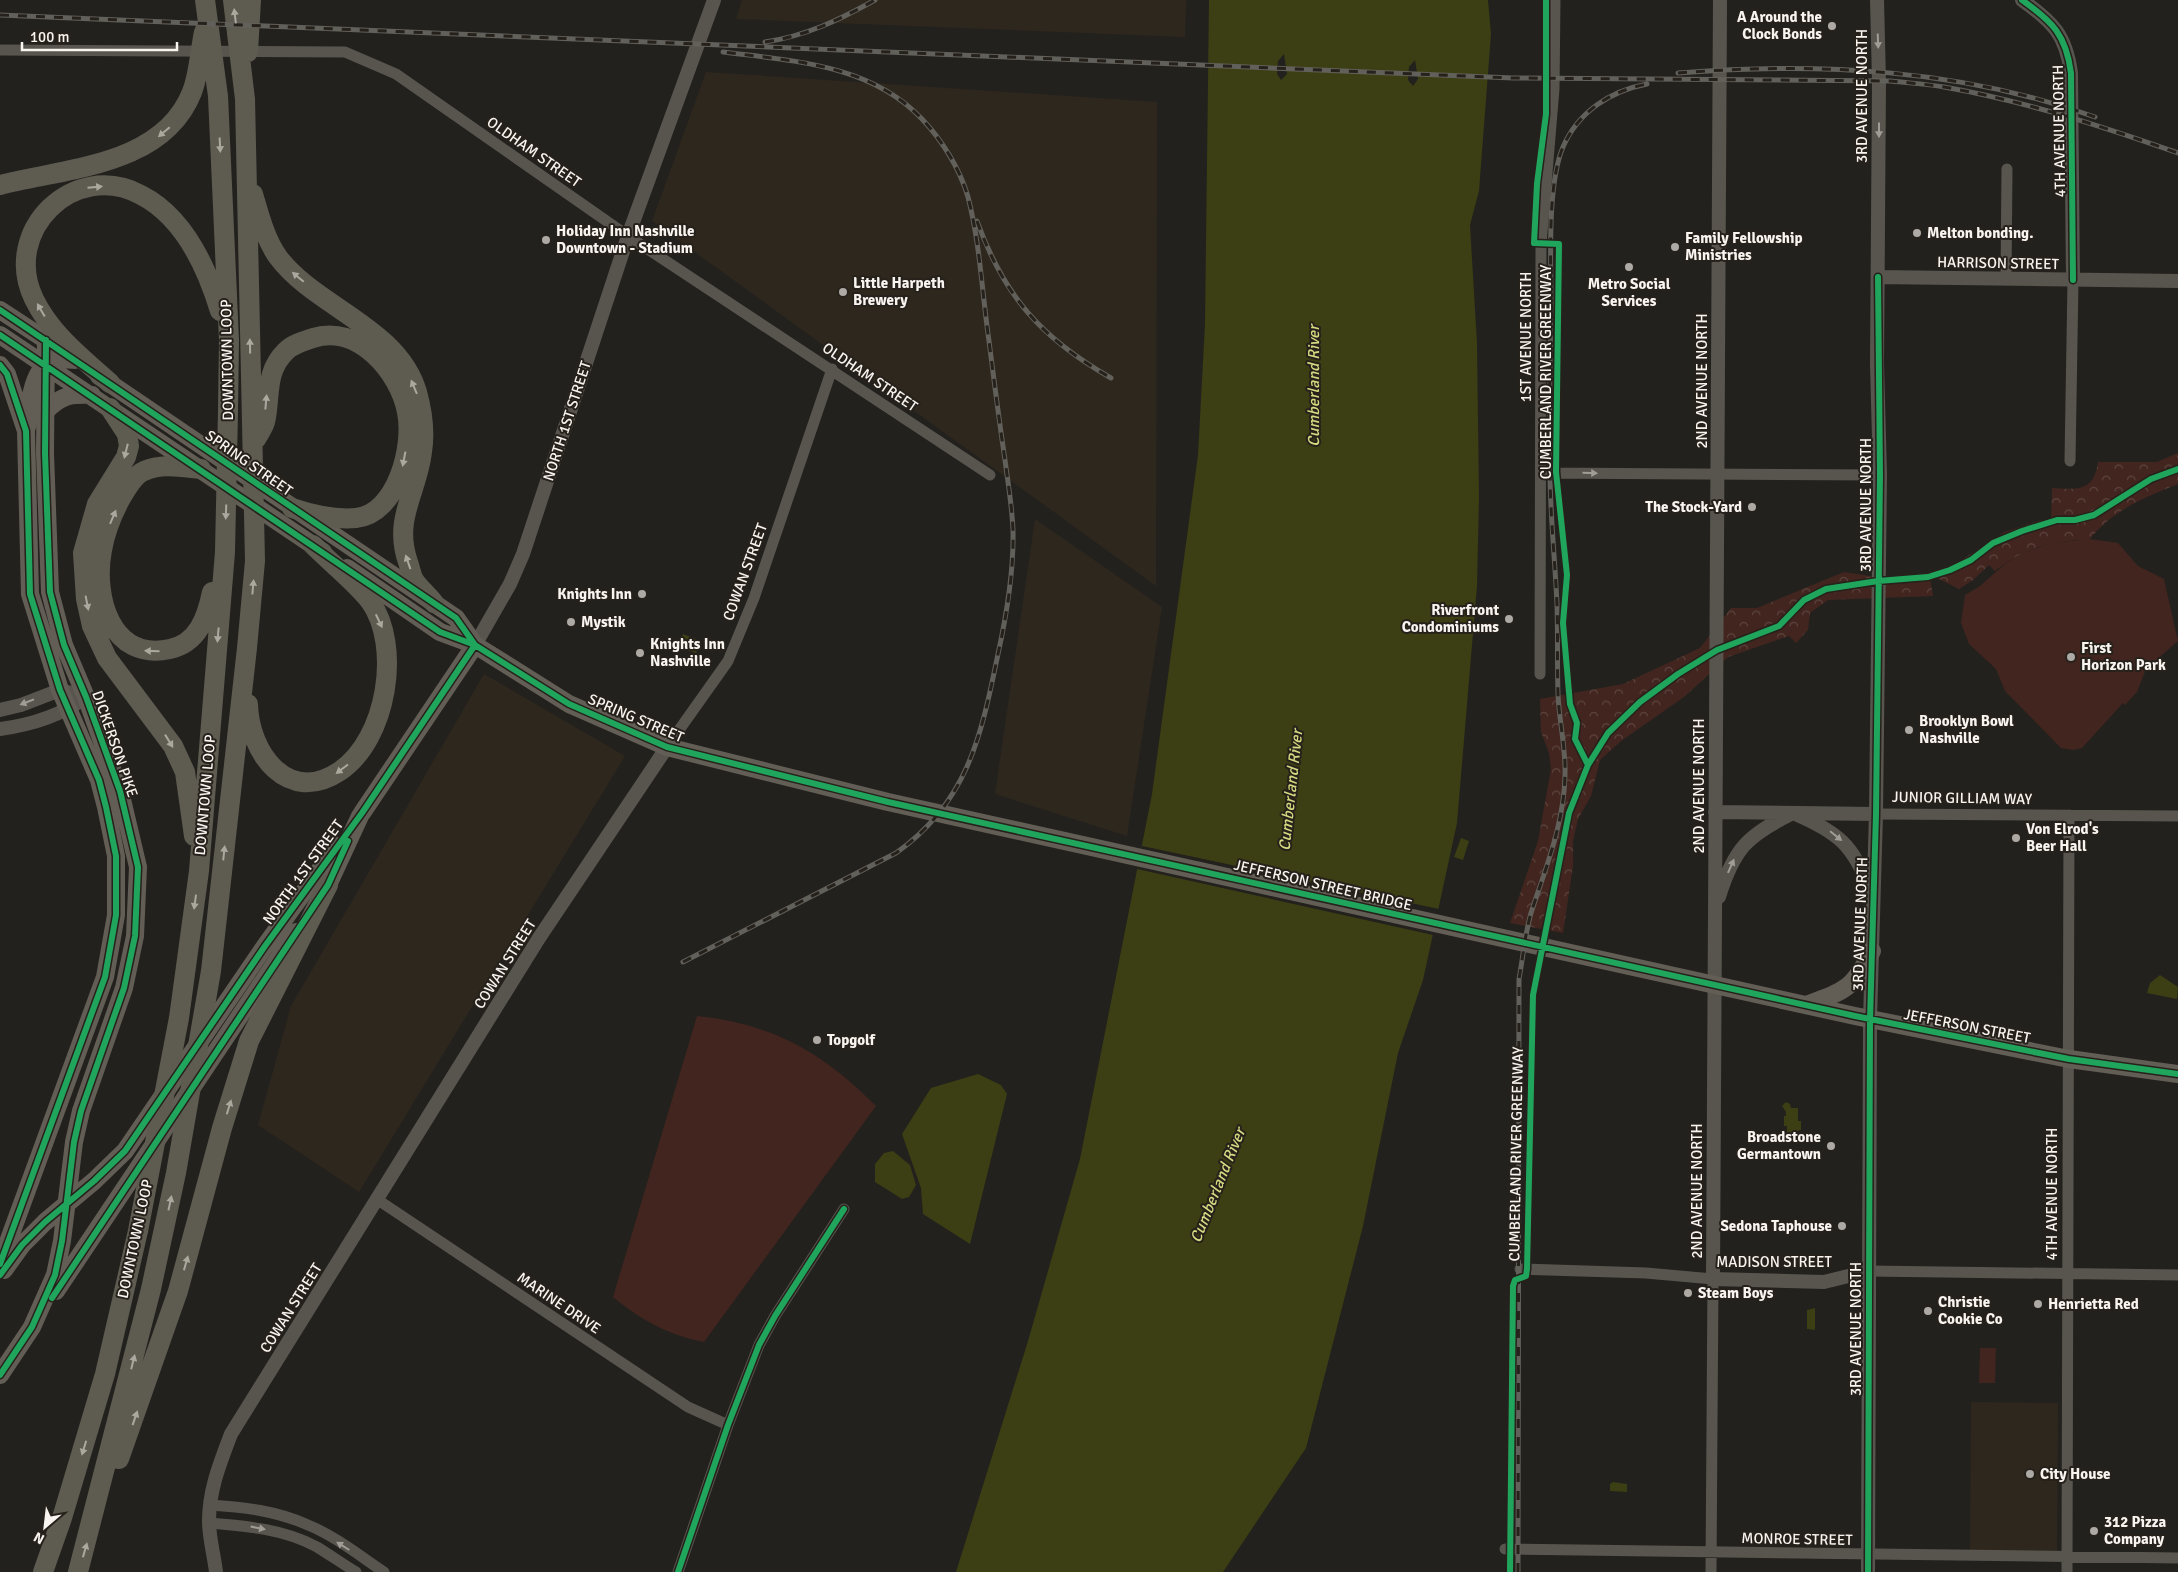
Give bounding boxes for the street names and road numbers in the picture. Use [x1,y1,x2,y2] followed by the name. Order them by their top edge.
[1853,29,1871,163] street label: 3RD AVENUE NORTH
[2049,64,2069,198] street label: 4TH AVENUE NORTH
[484,113,585,191] street label: OLDHAM STREET
[1937,253,2060,273] street label: HARRISON STREET
[1537,264,1555,479] street label: CUMBERLAND RIVER GREENWAY
[1517,272,1535,402] street label: 1ST AVENUE NORTH
[217,299,237,421] street label: DOWNTOWN LOOP
[1693,313,1711,449] street label: 2ND AVENUE NORTH
[819,339,921,416] street label: OLDHAM STREET
[539,358,595,483] street label: NORTH 1ST STREET
[202,426,296,500] street label: SPRING STREET
[1857,438,1875,572] street label: 3RD AVENUE NORTH
[719,520,771,623] street label: COWAN STREET
[88,688,142,800] street label: DICKERSON PIKE
[586,690,687,746] street label: SPRING STREET
[1690,718,1708,854] street label: 2ND AVENUE NORTH
[191,734,219,856] street label: DOWNTOWN LOOP
[1892,788,2033,808] street label: JUNIOR GILLIAM WAY
[259,816,347,928] street label: NORTH 1ST STREET
[1232,856,1414,914] street label: JEFFERSON STREET BRIDGE
[1849,857,1871,991] street label: 3RD AVENUE NORTH
[470,915,540,1012] street label: COWAN STREET
[1902,1005,2032,1047] street label: JEFFERSON STREET
[1505,1046,1527,1262] street label: CUMBERLAND RIVER GREENWAY
[1688,1123,1706,1259] street label: 2ND AVENUE NORTH
[2043,1128,2061,1260] street label: 4TH AVENUE NORTH
[114,1178,156,1300] street label: DOWNTOWN LOOP
[1716,1253,1832,1271] street label: MADISON STREET
[256,1259,326,1356] street label: COWAN STREET
[1847,1262,1865,1396] street label: 3RD AVENUE NORTH
[514,1268,604,1338] street label: MARINE DRIVE
[1741,1529,1853,1549] street label: MONROE STREET

